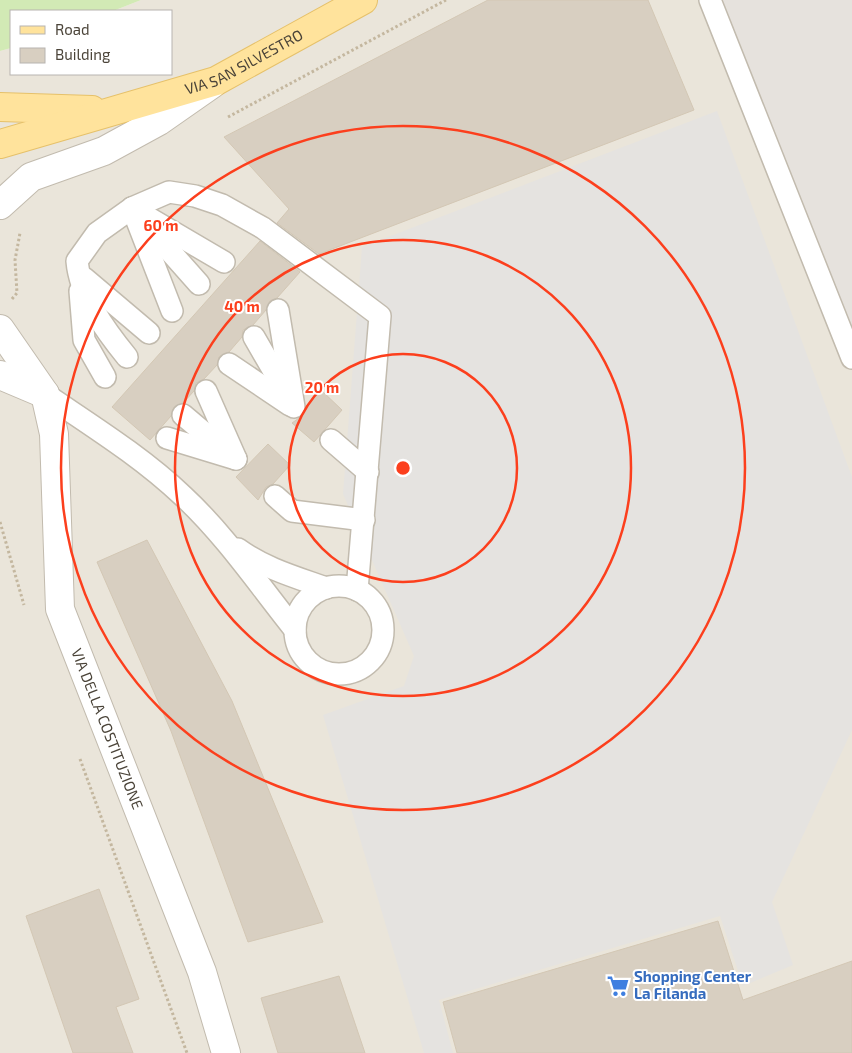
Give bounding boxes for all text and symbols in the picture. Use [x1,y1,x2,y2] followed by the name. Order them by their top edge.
[10,10,172,75] legend
[55,20,90,38] text: Road
[182,25,306,98] street label: VIA SAN SILVESTRO
[55,45,111,63] text: Building
[144,216,178,234] text: 60 m
[224,297,260,315] text: 40 m
[305,378,339,396] text: 20 m
[394,459,412,477] centre of rings
[68,646,147,812] street label: VIA DELLA COSTITUZIONE
[634,967,752,1002] place label: Shopping Center La Filanda
[605,973,631,999] supermarket icon: Shopping Center La Filanda

